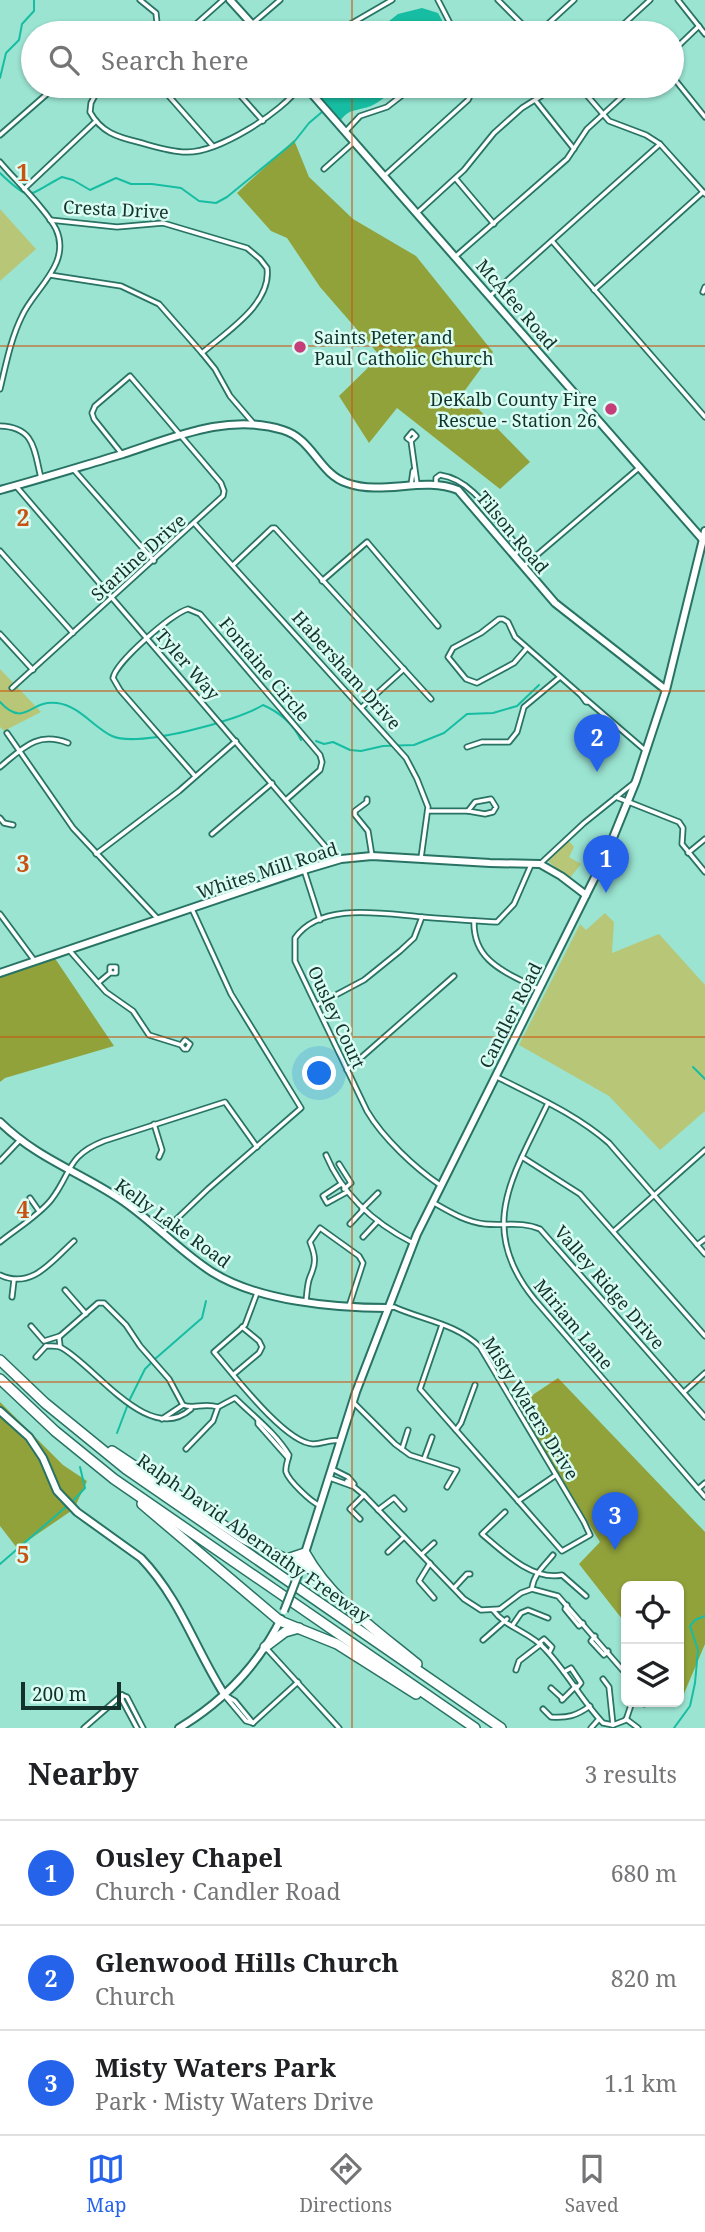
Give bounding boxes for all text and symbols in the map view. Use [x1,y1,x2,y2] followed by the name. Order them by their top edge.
[21,21,684,98] search box
[45,41,83,79] icon: search
[101,42,249,78] text: Search here
[17,156,30,188] text: 1
[63,194,169,224] street label: Cresta Drive
[471,254,563,354] street label: McAfee Road
[314,325,494,370] place label: Saints Peter and Paul Catholic Church
[292,339,308,355] marker: Saints Peter and Paul Catholic Church
[430,387,597,432] place label: DeKalb County Fire Rescue - Station 26
[603,401,619,417] marker: DeKalb County Fire Rescue - Station 26
[471,486,555,578] street label: Tilson Road
[17,501,30,533] text: 2
[86,508,190,606] street label: Starline Drive
[287,605,407,735] street label: Habersham Drive
[214,612,316,726] street label: Fontaine Circle
[150,623,226,705] street label: Tyler Way
[574,714,620,772] pin: 2
[583,835,629,893] pin: 1
[194,836,340,904] street label: Whites Mill Road
[17,847,30,879] text: 3
[473,958,547,1072] street label: Candler Road
[303,962,371,1072] street label: Ousley Court
[302,1056,336,1090] your location
[110,1173,236,1273] street label: Kelly Lake Road
[17,1193,30,1225] text: 4
[549,1220,671,1354] street label: Valley Ridge Drive
[529,1274,619,1374] street label: Miriam Lane
[477,1332,585,1484] street label: Misty Waters Drive
[133,1448,376,1628] street label: Ralph David Abernathy Freeway
[592,1492,638,1550] pin: 3
[17,1538,30,1570] text: 5
[621,1581,684,1707] map controls
[621,1581,684,1644] button: locate
[621,1644,684,1707] button: layers
[21,1679,121,1711] scale bar
[32,1681,87,1707] text: 200 m
[28,1753,139,1794] text: Nearby
[584,1758,677,1790] text: 3 results
[95,1839,282,1875] text: Ousley Chapel
[45,1857,58,1889] text: 1
[611,1857,677,1889] text: 680 m
[95,1875,341,1907] text: Church · Candler Road
[95,1944,399,1980] text: Glenwood Hills Church
[45,1962,58,1994] text: 2
[611,1962,677,1994] text: 820 m
[95,1980,175,2012] text: Church
[95,2049,336,2085] text: Misty Waters Park
[45,2067,58,2099] text: 3
[604,2067,677,2099] text: 1.1 km
[95,2085,374,2117] text: Park · Misty Waters Drive
[86,2150,127,2218] tab: Map
[299,2150,392,2218] tab: Directions
[565,2150,619,2218] tab: Saved

